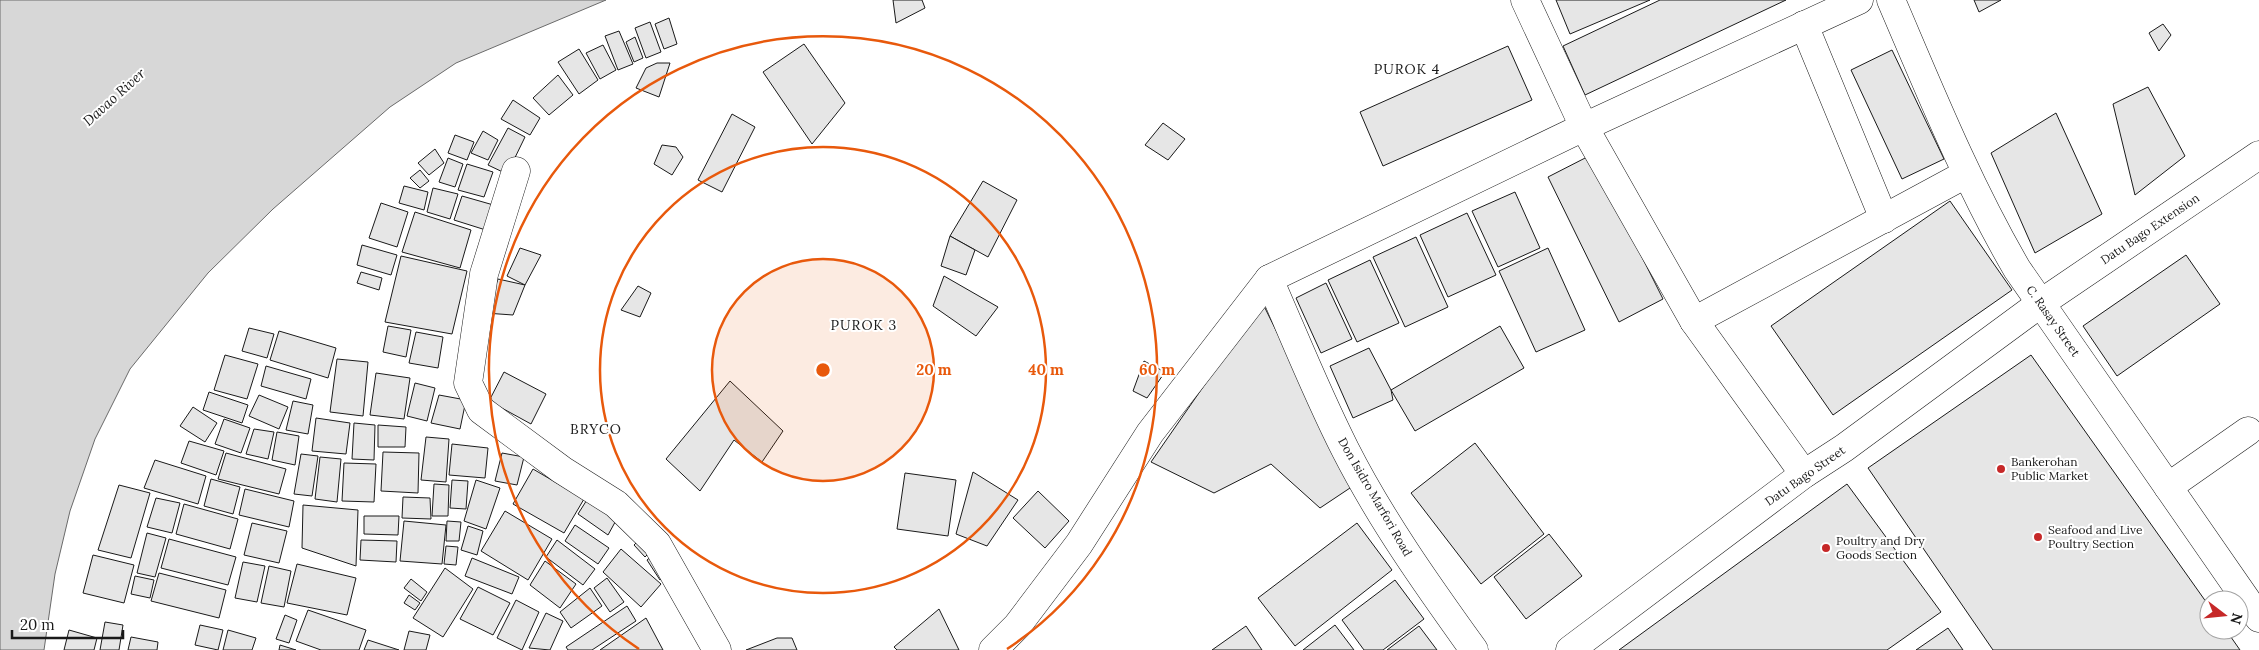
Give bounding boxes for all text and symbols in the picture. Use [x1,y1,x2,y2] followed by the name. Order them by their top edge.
[1374,60,1440,78] district label: PUROK 4
[79,64,149,130] water label: Davao River
[2098,190,2202,267] street label: Datu Bago Extension
[2023,282,2084,359] street label: C. Rasay Street
[831,316,897,334] district label: PUROK 3
[916,360,952,379] text: 20 m
[1028,360,1064,379] text: 40 m
[1139,360,1175,379] text: 60 m
[814,361,832,379] centre of rings
[570,420,622,438] district label: BRYCO
[1335,435,1416,559] street label: Don Isidro Marfori Road
[1762,442,1848,509] street label: Datu Bago Street
[2011,454,2089,483] place label: Bankerohan Public Market
[1995,463,2007,475] marker: Bankerohan Public Market
[2048,522,2143,551] place label: Seafood and Live Poultry Section
[2032,531,2044,543] marker: Seafood and Live Poultry Section
[1836,533,1925,562] place label: Poultry and Dry Goods Section
[1820,542,1832,554] marker: Poultry and Dry Goods Section
[2199,590,2249,640] north arrow
[12,608,124,640] scale bar
[2226,611,2247,626] text: N
[20,615,55,634] text: 20 m

